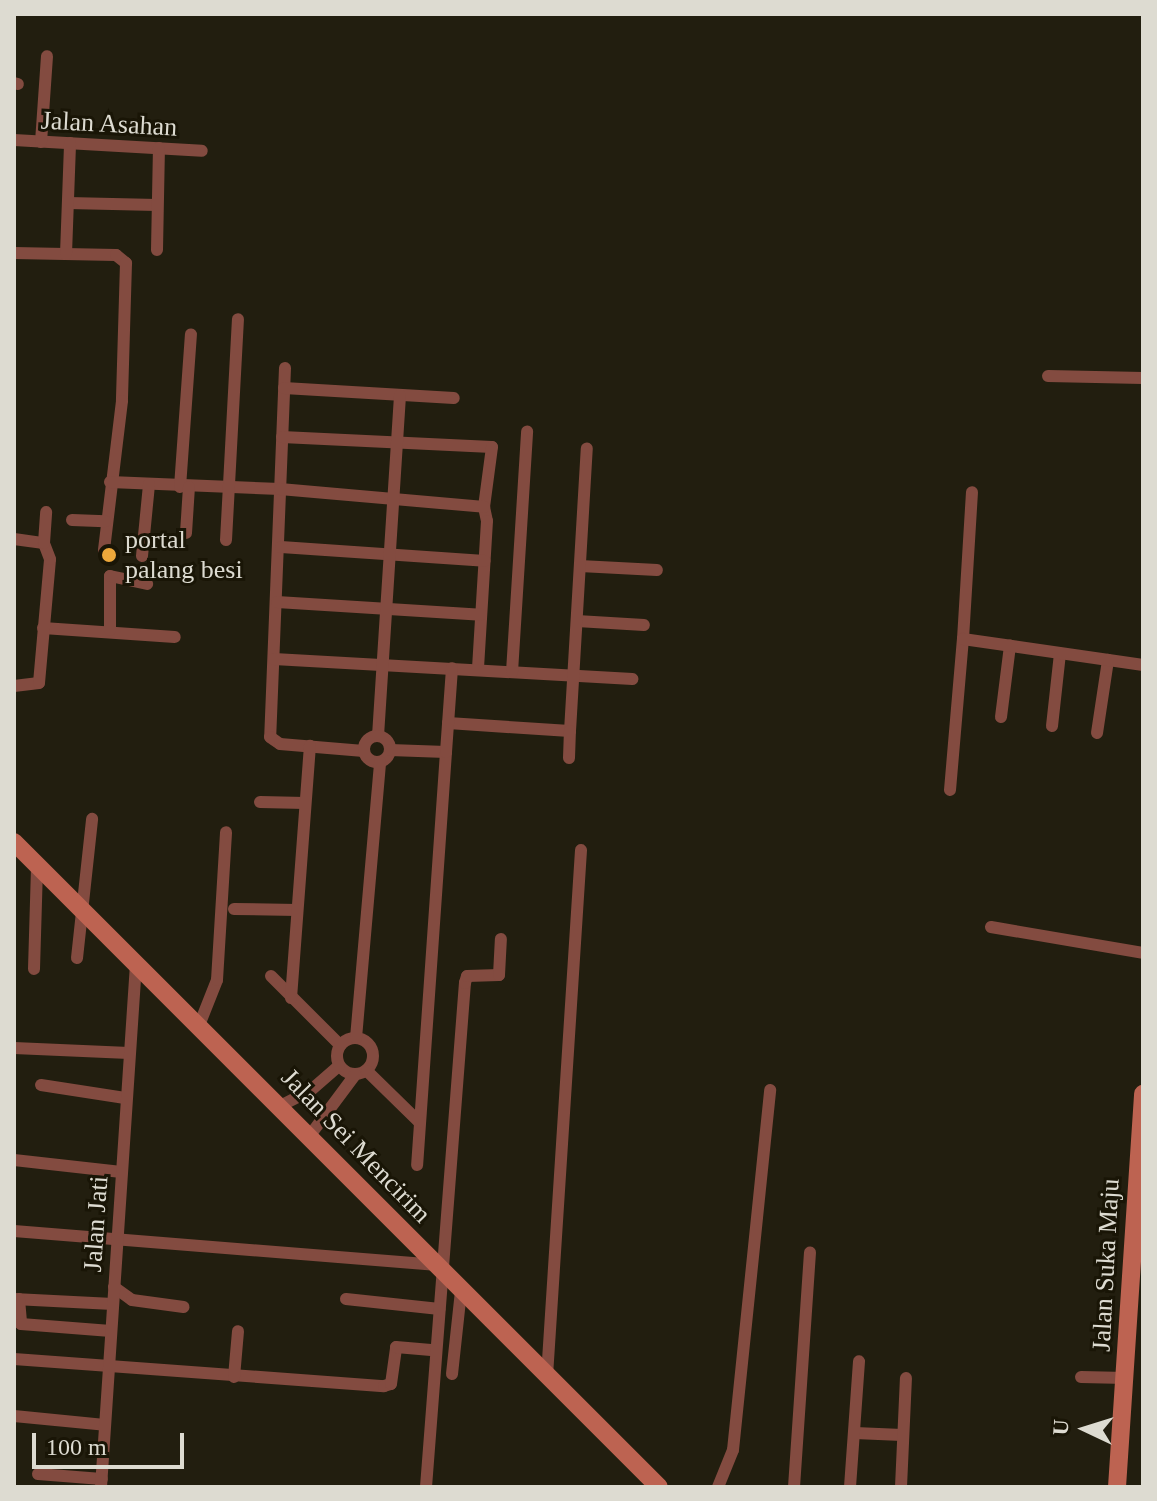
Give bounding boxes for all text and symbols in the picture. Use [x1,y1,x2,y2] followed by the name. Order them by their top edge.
[39,105,179,143] street label: Jalan Asahan
[125,524,243,586] place label: portal palang besi
[100,546,118,564] marker: portal palang besi
[275,1062,437,1230] street label: Jalan Sei Mencirim
[77,1175,115,1273] street label: Jalan Jati
[1086,1178,1126,1352] street label: Jalan Suka Maju
[1045,1389,1125,1469] north arrow
[36,1417,188,1467] scale bar
[1048,1419,1074,1436] text: U
[46,1434,107,1460] text: 100 m

